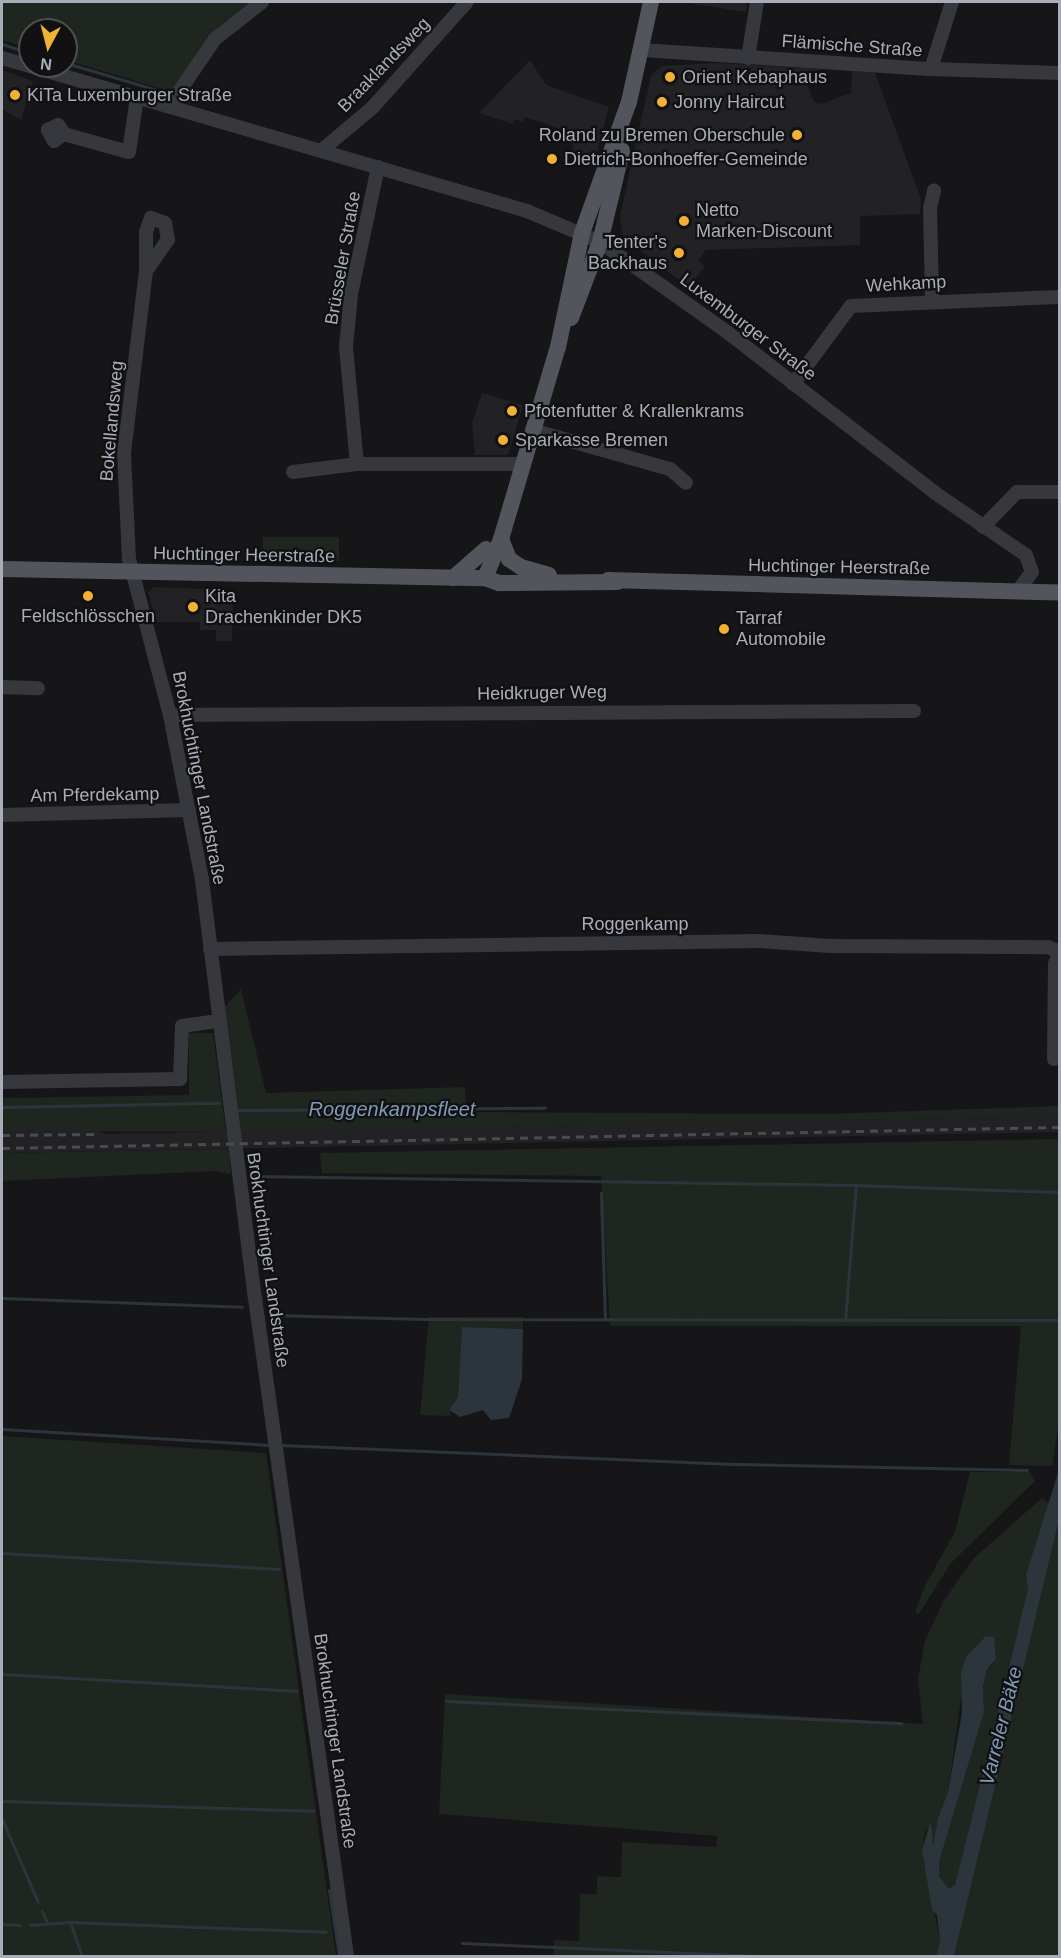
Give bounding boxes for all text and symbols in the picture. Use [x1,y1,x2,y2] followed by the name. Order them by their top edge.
[333,13,435,117] street label: Braaklandsweg
[18,18,78,78] north arrow
[781,30,923,62] street label: Flämische Straße
[39,55,53,74] text: N
[682,66,827,88] place label: Orient Kebaphaus
[663,70,677,84] marker: Orient Kebaphaus
[27,84,232,106] place label: KiTa Luxemburger Straße
[8,88,22,102] marker: KiTa Luxemburger Straße
[674,91,784,113] place label: Jonny Haircut
[655,95,669,109] marker: Jonny Haircut
[539,124,785,146] place label: Roland zu Bremen Oberschule
[790,128,804,142] marker: Roland zu Bremen Oberschule
[564,148,808,170] place label: Dietrich-Bonhoeffer-Gemeinde
[545,152,559,166] marker: Dietrich-Bonhoeffer-Gemeinde
[321,190,365,326] street label: Brüsseler Straße
[696,200,832,242] place label: Netto Marken-Discount
[677,214,691,228] marker: Netto Marken-Discount
[588,232,667,274] place label: Tenter's Backhaus
[672,246,686,260] marker: Tenter's Backhaus
[676,269,820,385] street label: Luxemburger Straße
[865,271,947,297] street label: Wehkamp
[96,360,128,482] street label: Bokellandsweg
[524,400,744,422] place label: Pfotenfutter & Krallenkrams
[505,404,519,418] marker: Pfotenfutter & Krallenkrams
[515,429,668,451] place label: Sparkasse Bremen
[496,433,510,447] marker: Sparkasse Bremen
[153,543,335,567] street label: Huchtinger Heerstraße
[748,555,930,579] street label: Huchtinger Heerstraße
[205,586,362,628] place label: Kita Drachenkinder DK5
[81,589,95,603] marker: Feldschlösschen
[186,600,200,614] marker: Kita Drachenkinder DK5
[21,605,155,627] place label: Feldschlösschen
[736,608,826,650] place label: Tarraf Automobile
[717,622,731,636] marker: Tarraf Automobile
[168,669,230,887] street label: Brokhuchtinger Landstraße
[477,681,607,705] street label: Heidkruger Weg
[30,783,160,807] street label: Am Pferdekamp
[581,913,689,935] street label: Roggenkamp
[309,1097,475,1121] water label: Roggenkampsfleet
[242,1151,294,1369] street label: Brokhuchtinger Landstraße
[309,1632,361,1850] street label: Brokhuchtinger Landstraße
[975,1664,1027,1788] water label: Varreler Bäke

